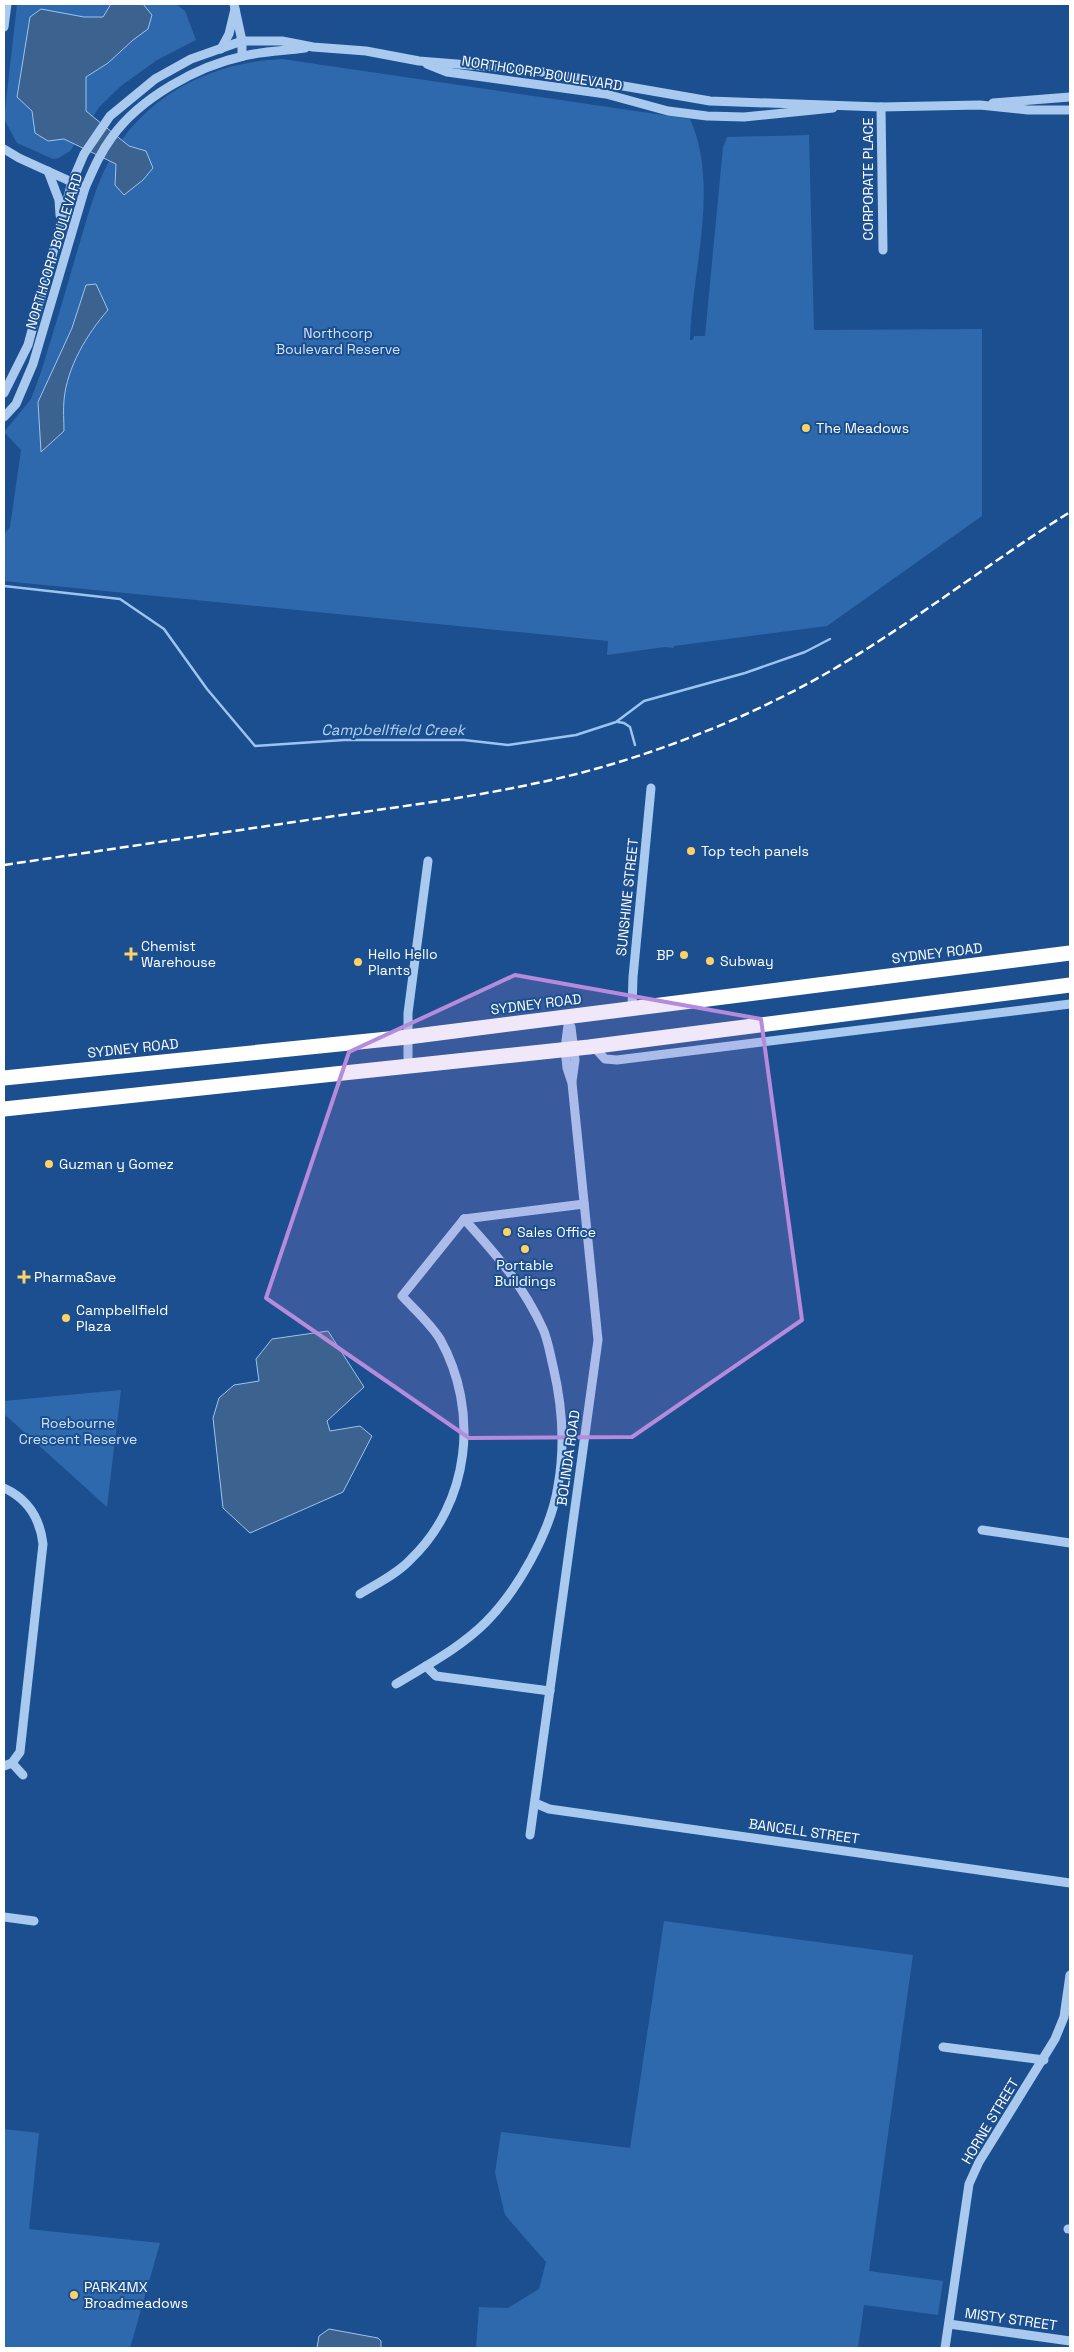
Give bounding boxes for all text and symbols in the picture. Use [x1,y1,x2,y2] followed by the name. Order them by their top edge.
[460,51,624,95] street label: NORTHCORP BOULEVARD
[859,117,877,240] street label: CORPORATE PLACE
[22,171,86,331] street label: NORTHCORP BOULEVARD
[276,324,400,358] park label: Northcorp Boulevard Reserve
[816,419,909,437] place label: The Meadows
[800,422,812,434] marker: The Meadows
[321,720,467,739] water label: Campbellfield Creek
[612,837,642,957] street label: SUNSHINE STREET
[701,842,809,860] place label: Top tech panels
[685,845,697,857] marker: Top tech panels
[141,937,216,971] place label: Chemist Warehouse
[891,938,983,968] street label: SYDNEY ROAD
[368,945,438,979] place label: Hello Hello Plants
[656,946,674,964] place label: BP
[125,948,137,960] marker: Chemist Warehouse
[678,949,690,961] marker: BP
[720,952,774,970] place label: Subway
[704,955,716,967] marker: Subway
[352,956,364,968] marker: Hello Hello Plants
[490,989,582,1019] street label: SYDNEY ROAD
[87,1034,179,1062] street label: SYDNEY ROAD
[59,1155,174,1173] place label: Guzman y Gomez
[43,1158,55,1170] marker: Guzman y Gomez
[517,1223,596,1241] place label: Sales Office
[501,1226,513,1238] marker: Sales Office
[519,1243,531,1255] marker: Portable Buildings
[494,1256,556,1290] place label: Portable Buildings
[34,1268,116,1286] place label: PharmaSave
[18,1271,30,1283] marker: PharmaSave
[76,1301,168,1335] place label: Campbellfield Plaza
[60,1312,72,1324] marker: Campbellfield Plaza
[552,1409,584,1507] street label: BOLINDA ROAD
[19,1414,137,1448] park label: Roebourne Crescent Reserve
[747,1814,861,1848] street label: BANCELL STREET
[957,2075,1023,2167] street label: HORNE STREET
[84,2278,188,2312] place label: PARK4MX Broadmeadows
[68,2289,80,2301] marker: PARK4MX Broadmeadows
[964,2304,1058,2334] street label: MISTY STREET

